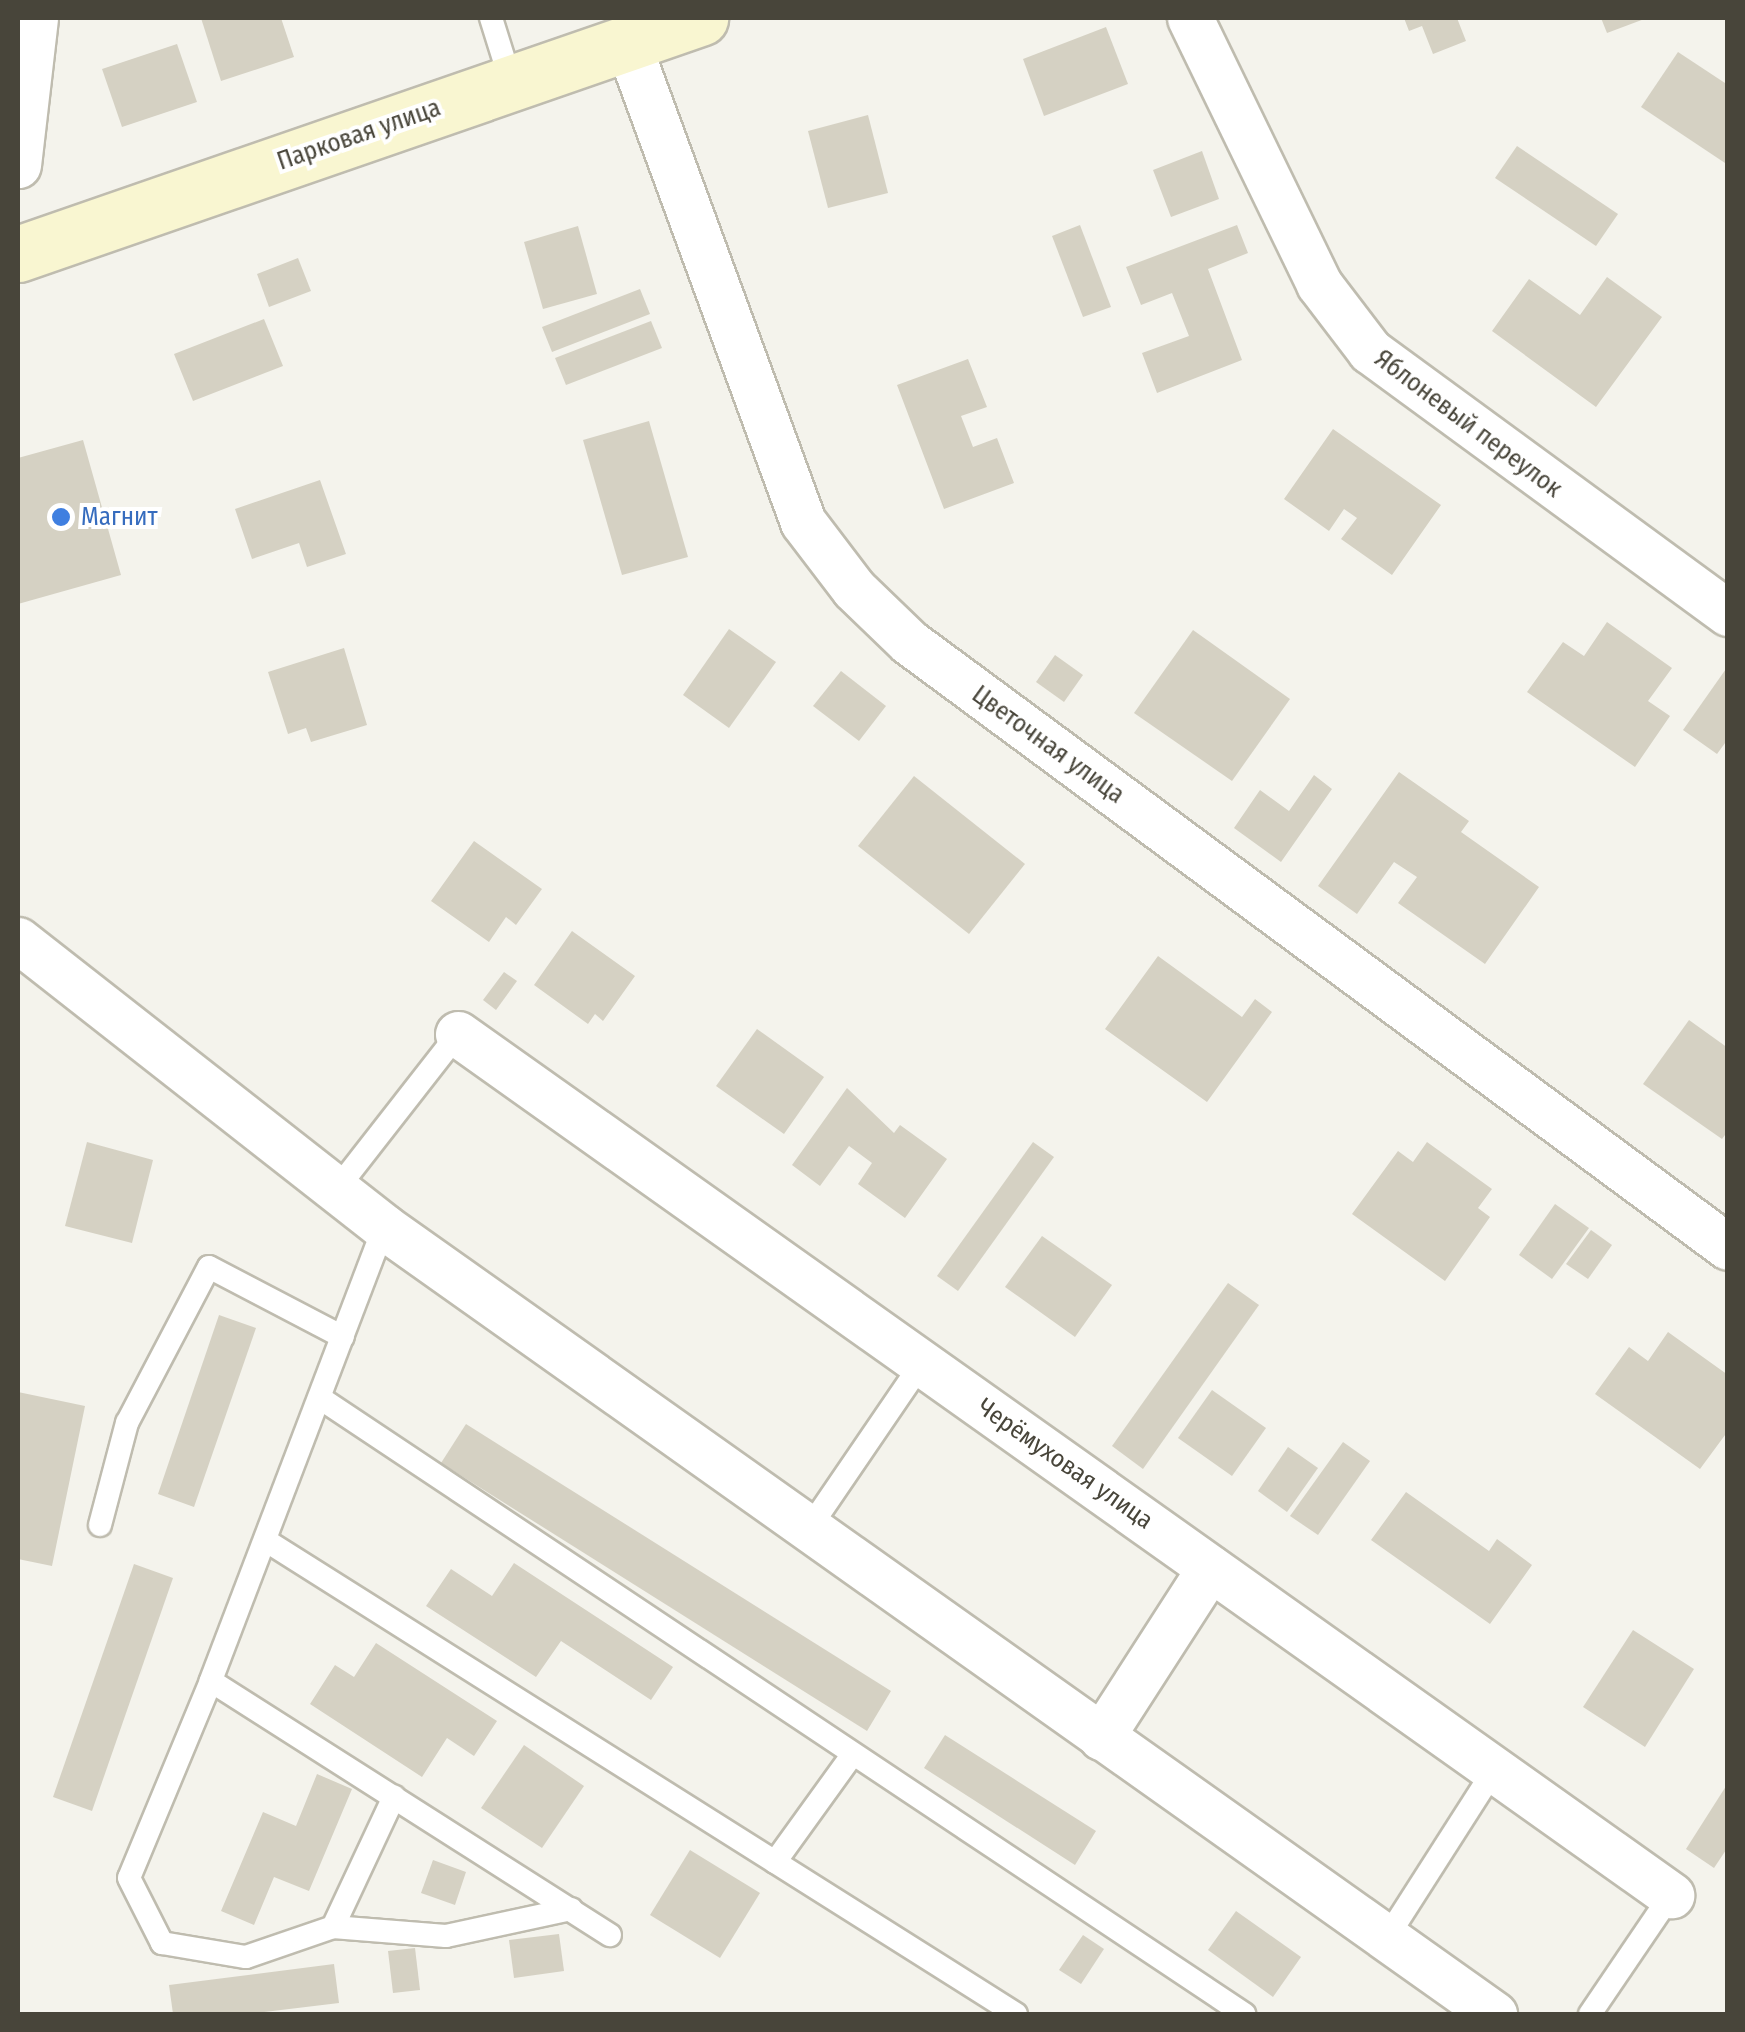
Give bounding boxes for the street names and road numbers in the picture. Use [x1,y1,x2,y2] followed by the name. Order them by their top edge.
[273,93,445,177] street label: Парковая улица
[1369,344,1567,504] street label: Яблоневый переулок
[966,680,1130,810] street label: Цветочная улица
[971,1392,1159,1536] street label: Черёмуховая улица

